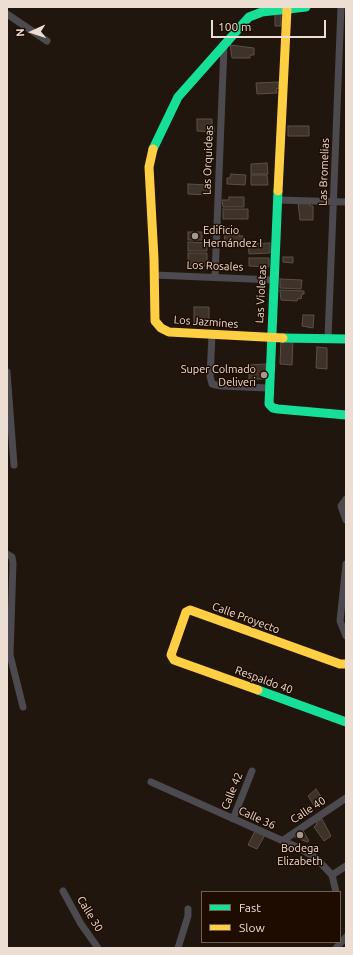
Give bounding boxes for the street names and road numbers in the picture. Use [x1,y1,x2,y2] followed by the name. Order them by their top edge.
[200,125,216,195] street label: Las Orquideas
[316,138,332,206] street label: Las Bromelias
[186,258,244,274] street label: Los Rosales
[253,264,269,324] street label: Las Violetas
[173,313,239,331] street label: Los Jazmines
[210,600,282,636] street label: Calle Proyecto
[233,663,295,697] street label: Respaldo 40
[219,770,245,812] street label: Calle 42
[288,794,328,826] street label: Calle 40
[236,804,278,832] street label: Calle 36
[74,894,106,934] street label: Calle 30

